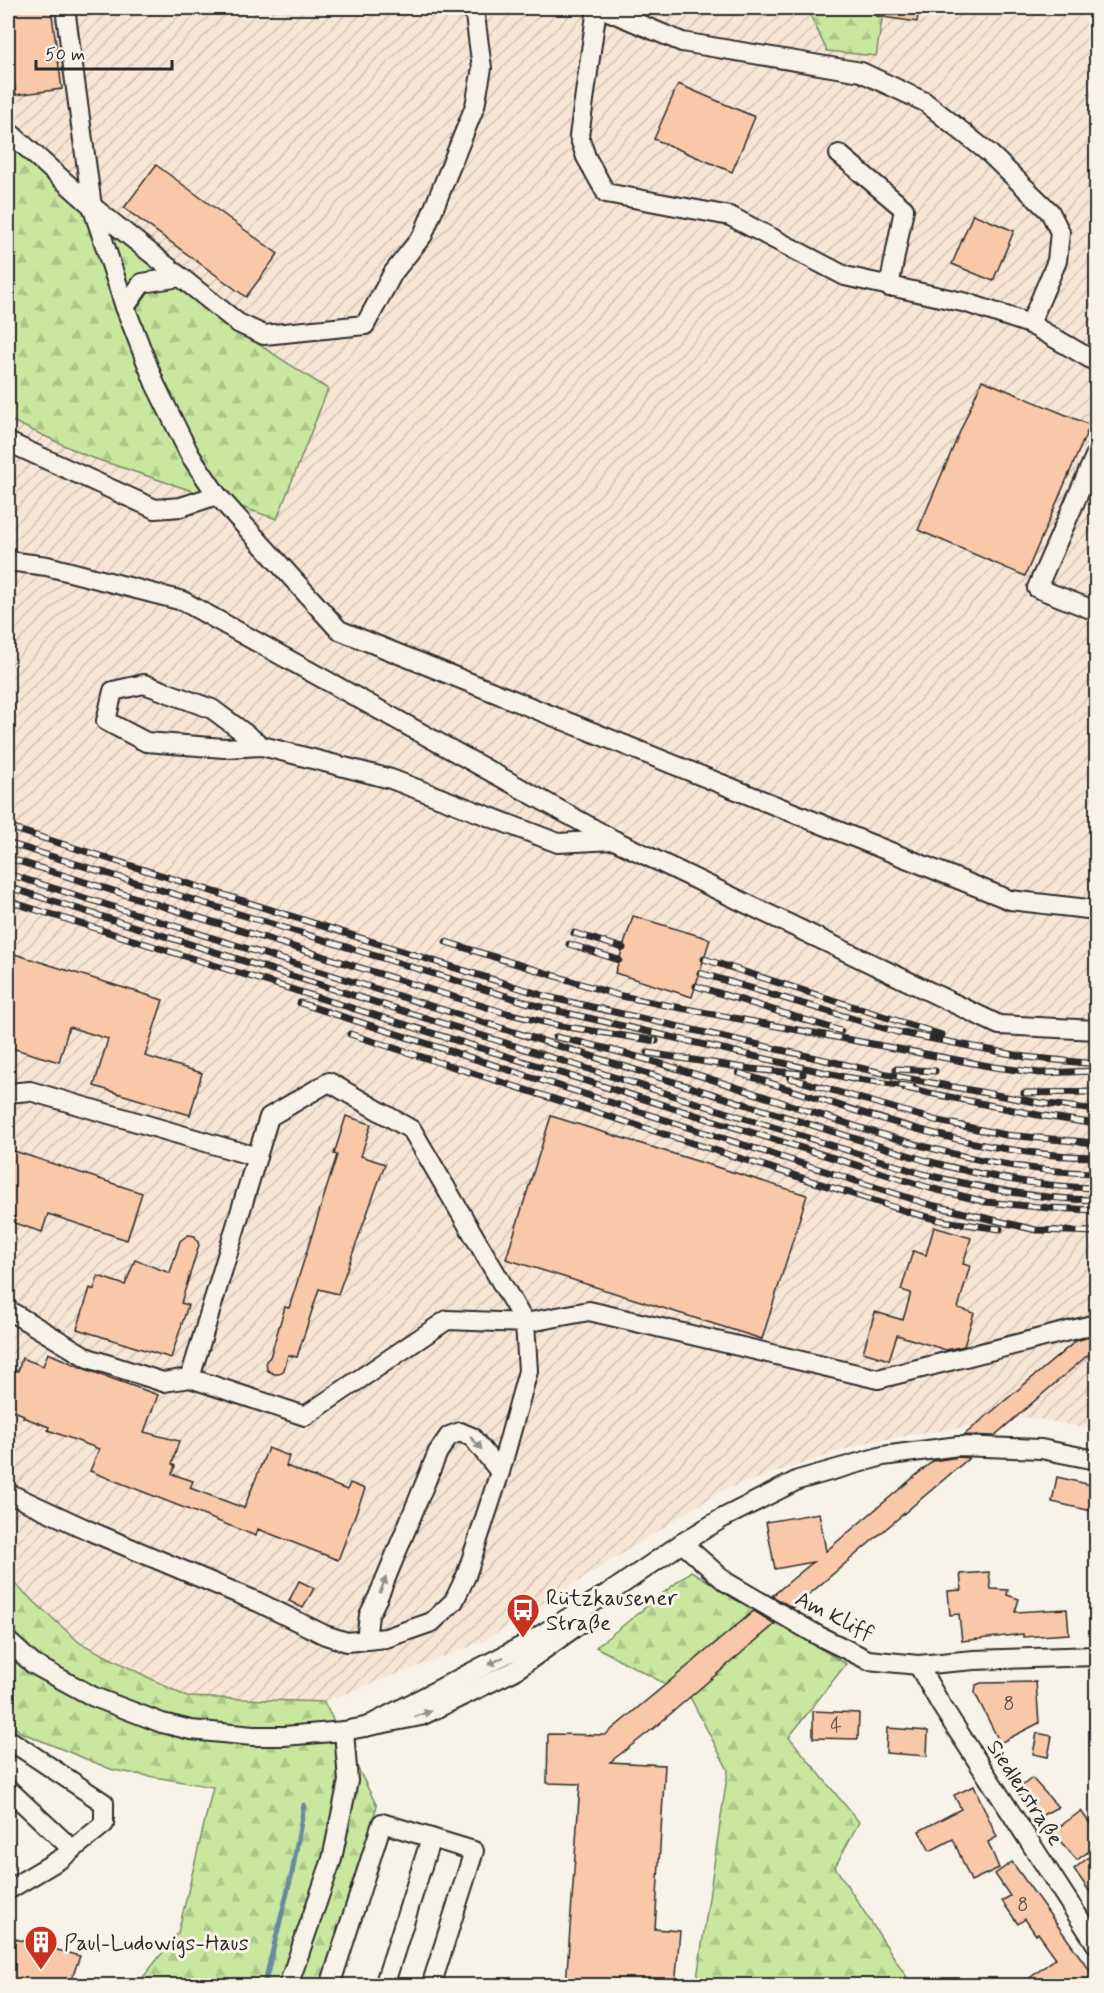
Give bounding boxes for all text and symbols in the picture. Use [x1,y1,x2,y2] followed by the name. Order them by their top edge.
[36,33,172,71] scale bar
[45,43,85,67] text: 50 m
[469,1436,483,1451] one-way arrow
[378,1576,388,1594] one-way arrow
[546,1585,678,1638] place label: Rützkausener Straße
[790,1585,878,1649] street label: Am Kliff
[505,1592,541,1639] bus stop icon: Rützkausener Straße
[487,1656,504,1666] one-way arrow
[1003,1691,1015,1718] house number: 8
[415,1709,433,1719] one-way arrow
[830,1713,842,1740] house number: 4
[980,1735,1069,1852] street label: Siedlerstraße
[1017,1892,1029,1919] house number: 8
[23,1924,59,1971] building icon: Paul-Ludowigs-Haus
[64,1930,249,1959] place label: Paul-Ludowigs-Haus

